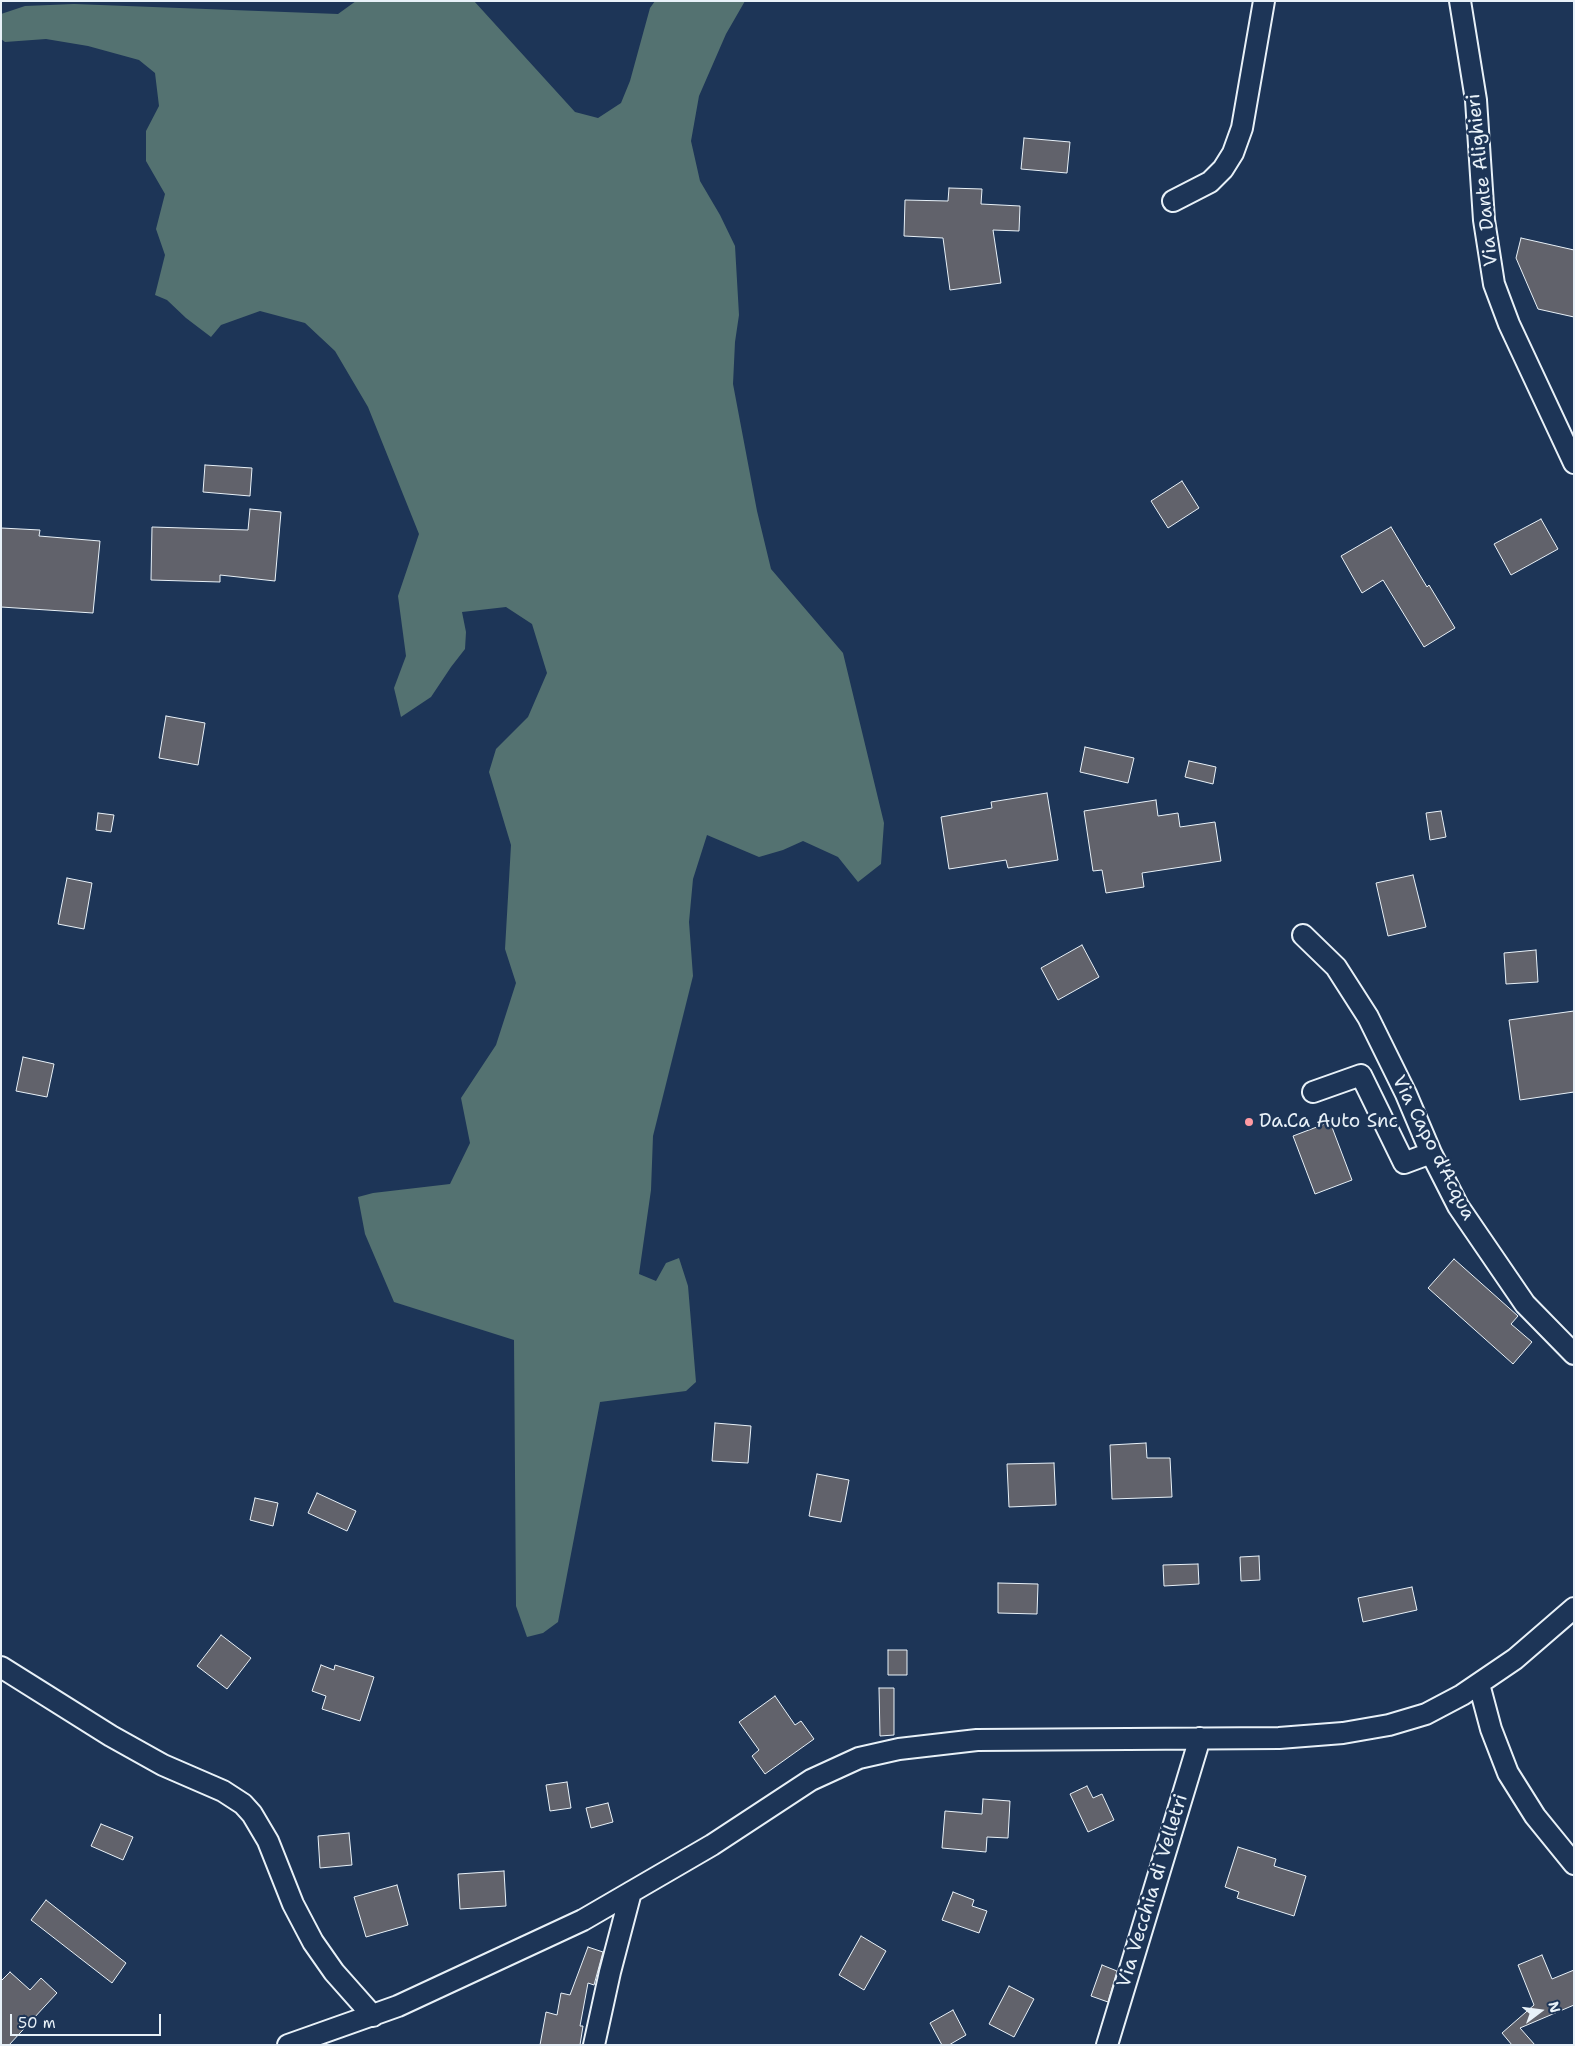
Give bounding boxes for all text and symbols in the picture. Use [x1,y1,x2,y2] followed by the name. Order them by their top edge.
[1463,93,1503,267] street label: Via Dante Alighieri
[1387,1072,1479,1224] street label: Via Capo d'Acqua
[1259,1111,1398,1133] place label: Da.Ca Auto Snc
[1243,1116,1255,1128] marker: Da.Ca Auto Snc
[1113,1792,1193,1990] street label: Via Vecchia di Velletri
[1515,1986,1565,2036] north arrow
[1544,1999,1565,2015] text: N
[12,2004,164,2036] scale bar
[18,2013,56,2033] text: 50 m

